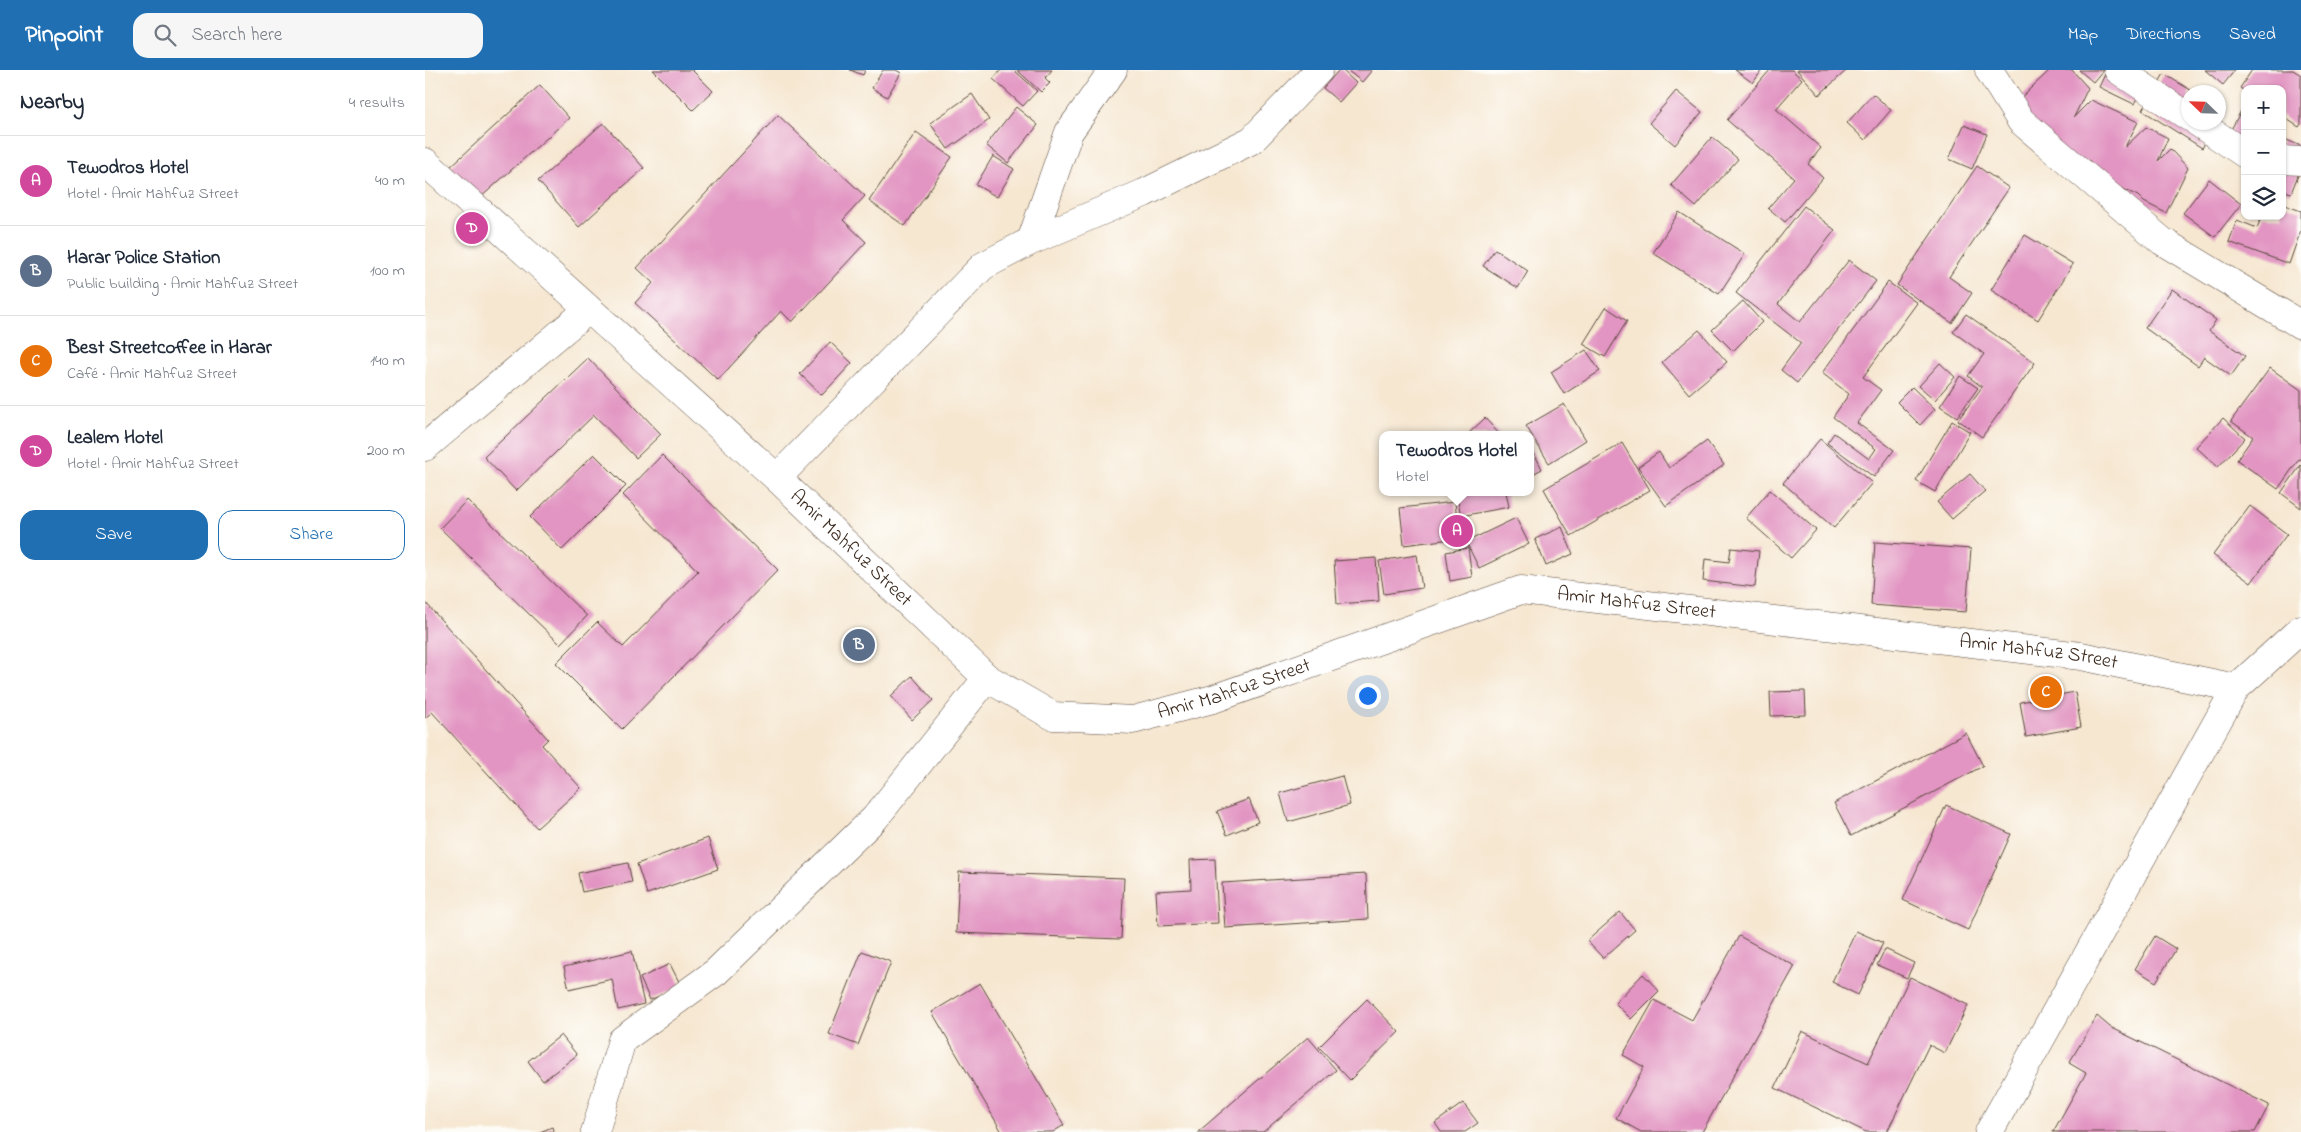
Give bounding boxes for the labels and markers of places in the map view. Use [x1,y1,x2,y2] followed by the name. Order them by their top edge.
[456,209,488,247] pin: D
[1441,512,1473,550] pin: A
[843,626,875,664] pin: B
[2030,673,2062,711] pin: C

